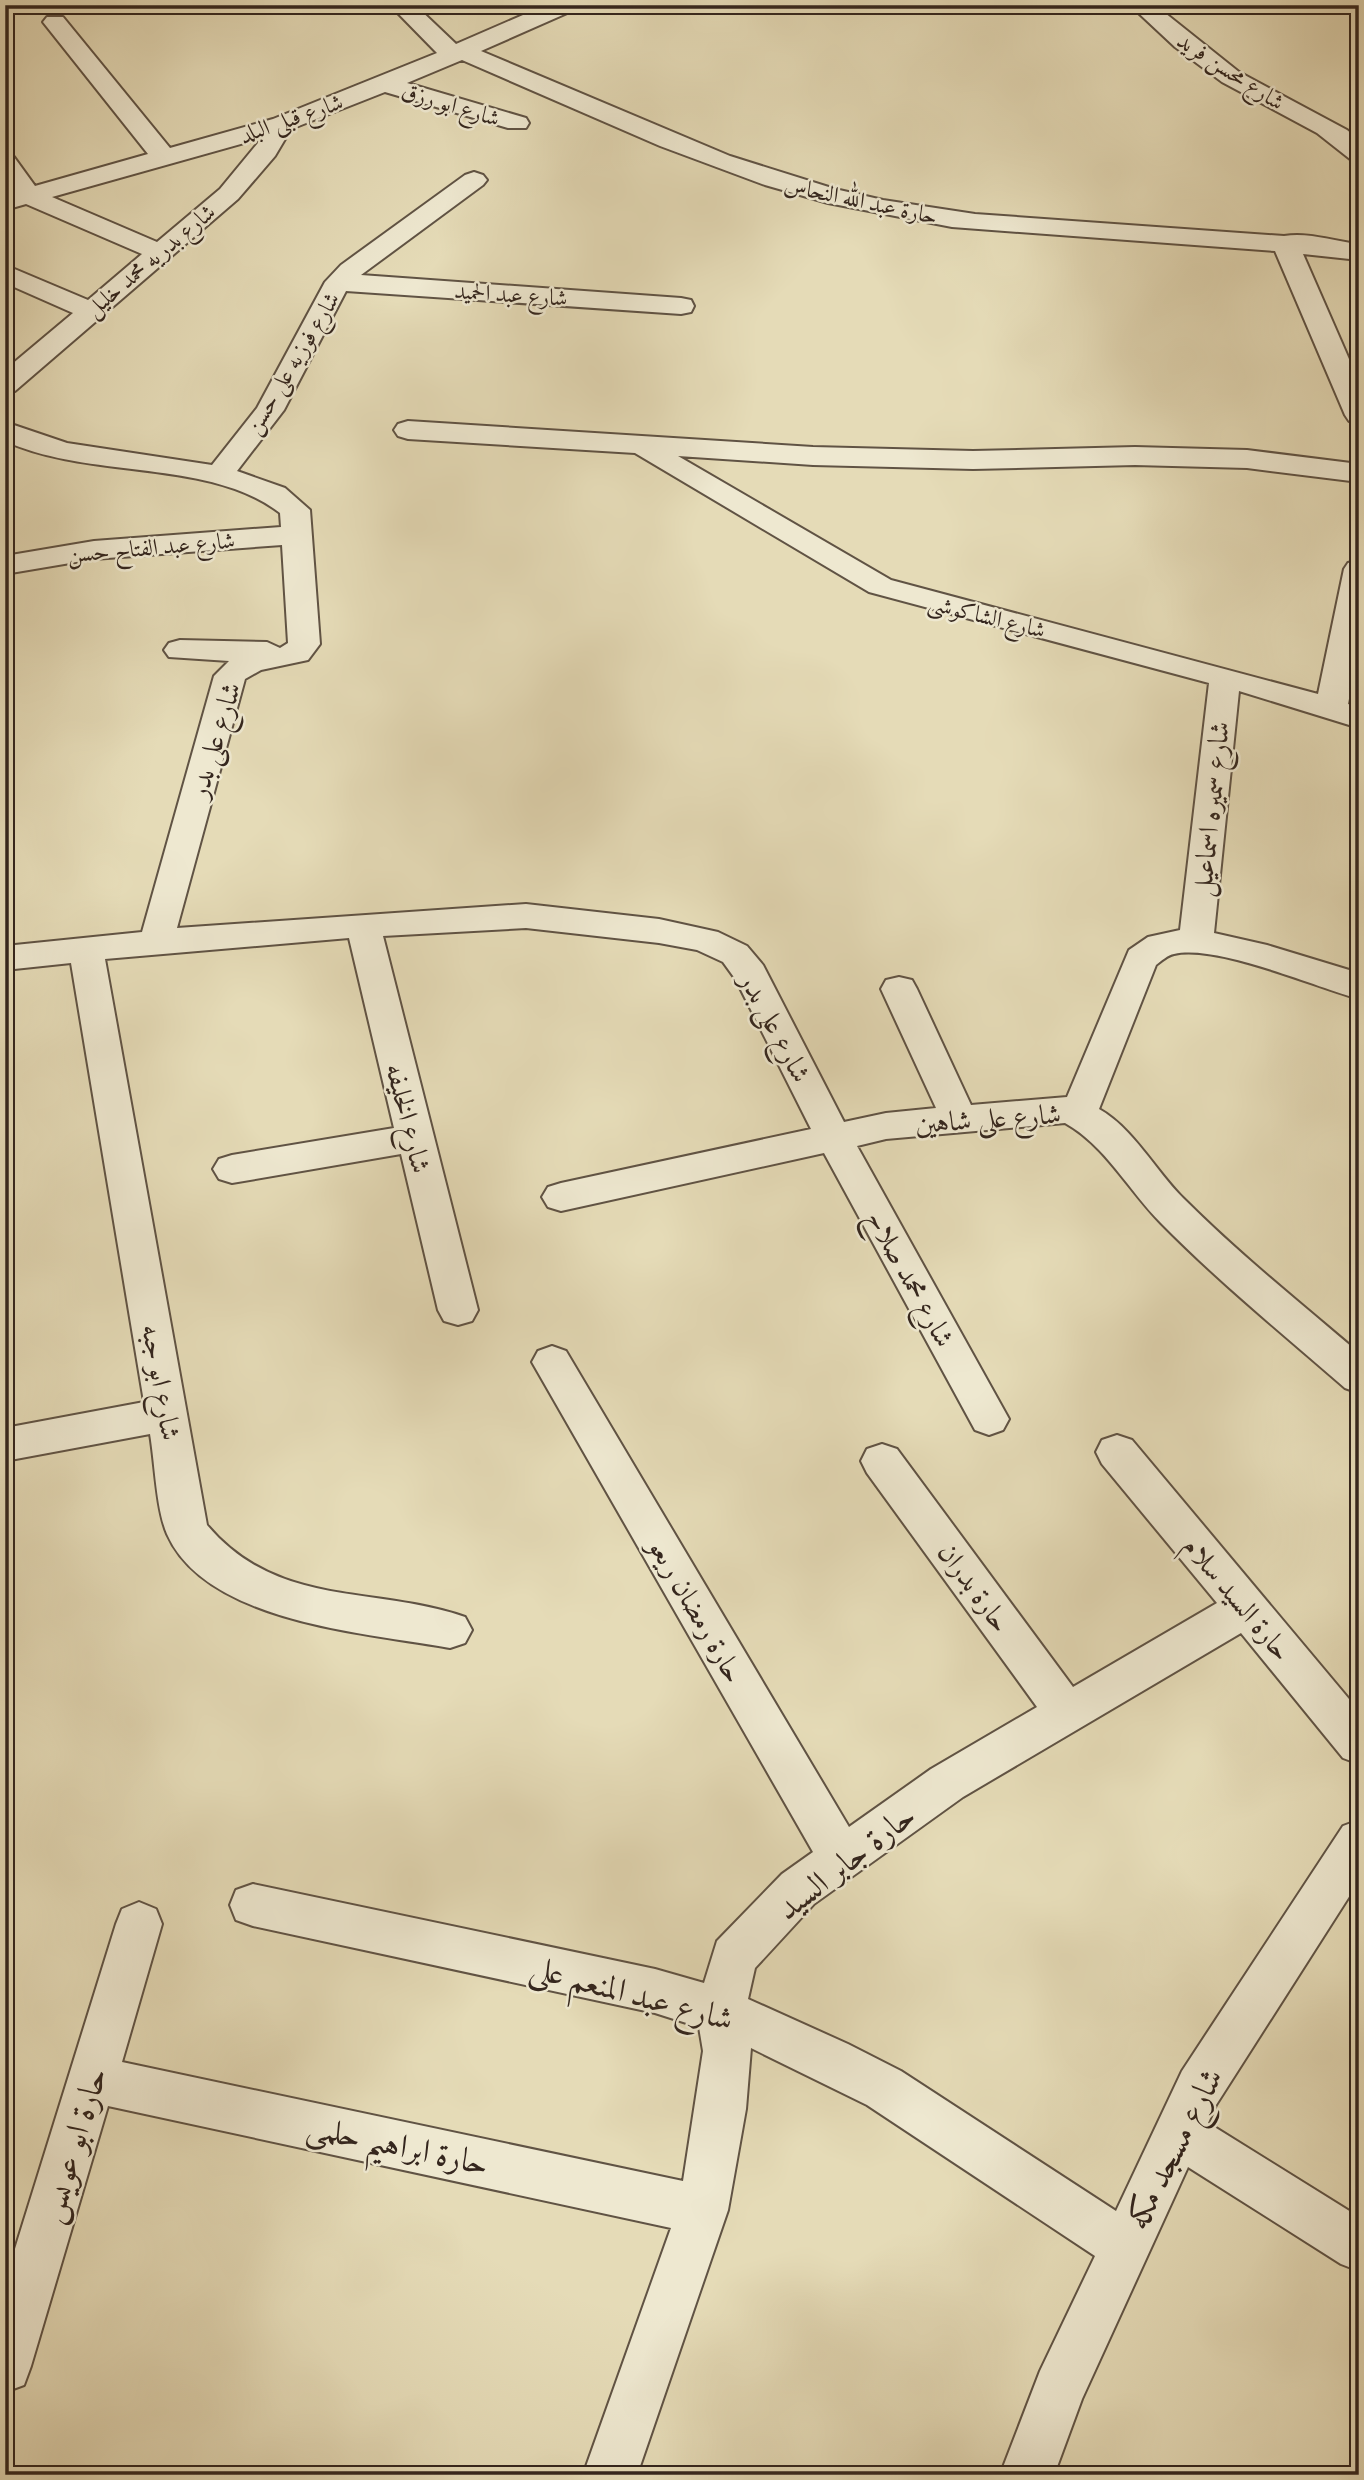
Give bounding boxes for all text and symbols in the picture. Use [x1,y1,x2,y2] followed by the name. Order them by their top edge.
[1169,26,1290,121] street label: شارع محسن فريد
[397,76,504,138] street label: شارع ابو رزق
[236,87,348,154] street label: شارع قبلى البلد
[782,166,941,230] street label: حارة عبد الله النحاس
[79,197,225,327] street label: شارع بدريه محمد خليل
[453,276,569,318] street label: شارع عبد الحميد
[239,287,351,442] street label: شارع فوزيه على حسن
[66,526,237,575] street label: شارع عبد الفتاح حسن
[924,588,1049,650] street label: شارع الشاكوشى
[179,678,254,807] street label: شارع على بدر
[1184,720,1243,899] street label: شارع سميره اسماعيل
[725,964,819,1091] street label: شارع على بدر
[372,1060,439,1178] street label: شارع الخليفه
[914,1096,1063,1147] street label: شارع على شاهين
[851,1203,963,1357] street label: شارع محمد صلاح
[128,1321,189,1444] street label: شارع ابو جبه
[640,1529,752,1689] street label: حارة رمضان ريعو
[1170,1529,1300,1672] street label: حارة السيد سلام
[930,1536,1019,1639] street label: حارة بدران
[768,1795,923,1929] street label: حارة جابر السيد
[523,1947,738,2050] street label: شارع عبد المنعم على
[1116,2061,1239,2239] street label: شارع مسجد مكه
[30,2063,117,2229] street label: حارة ابو عويس
[301,2106,493,2196] street label: حارة ابراهيم حلمى

